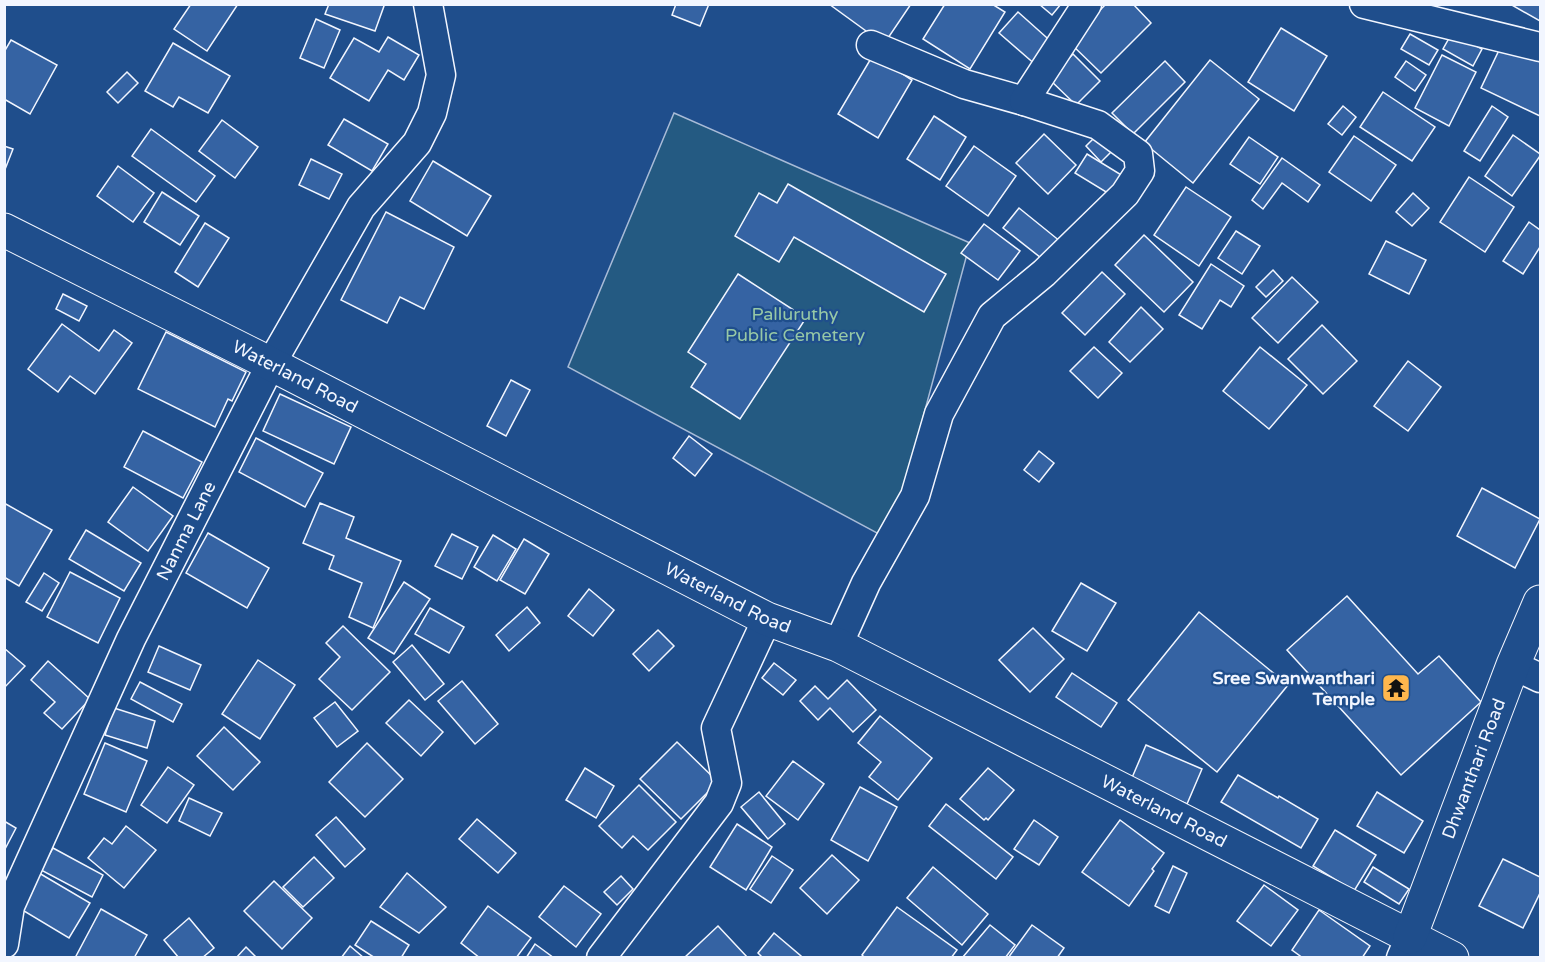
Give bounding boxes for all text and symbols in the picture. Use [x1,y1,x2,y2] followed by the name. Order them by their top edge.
[725,303,865,346] park label: Palluruthy Public Cemetery
[229,335,362,418] street label: Waterland Road
[152,477,221,584] street label: Nanma Lane
[661,557,794,638] street label: Waterland Road
[1212,667,1375,710] place label: Sree Swanwanthari Temple
[1380,672,1412,704] temple icon: Sree Swanwanthari Temple
[1437,695,1510,842] street label: Dhwanthari Road
[1097,770,1231,852] street label: Waterland Road

